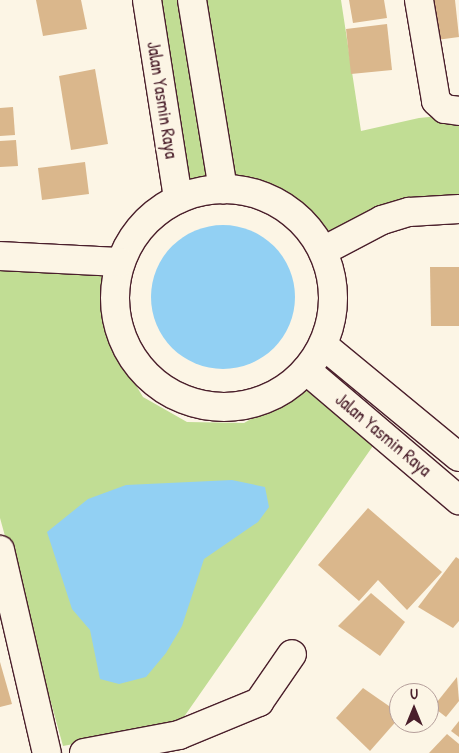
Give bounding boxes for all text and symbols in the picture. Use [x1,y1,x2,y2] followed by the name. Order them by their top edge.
[142,40,182,160] street label: Jalan Yasmin Raya
[331,389,435,481] street label: Jalan Yasmin Raya
[389,683,439,733] north arrow
[410,684,418,703] text: U

